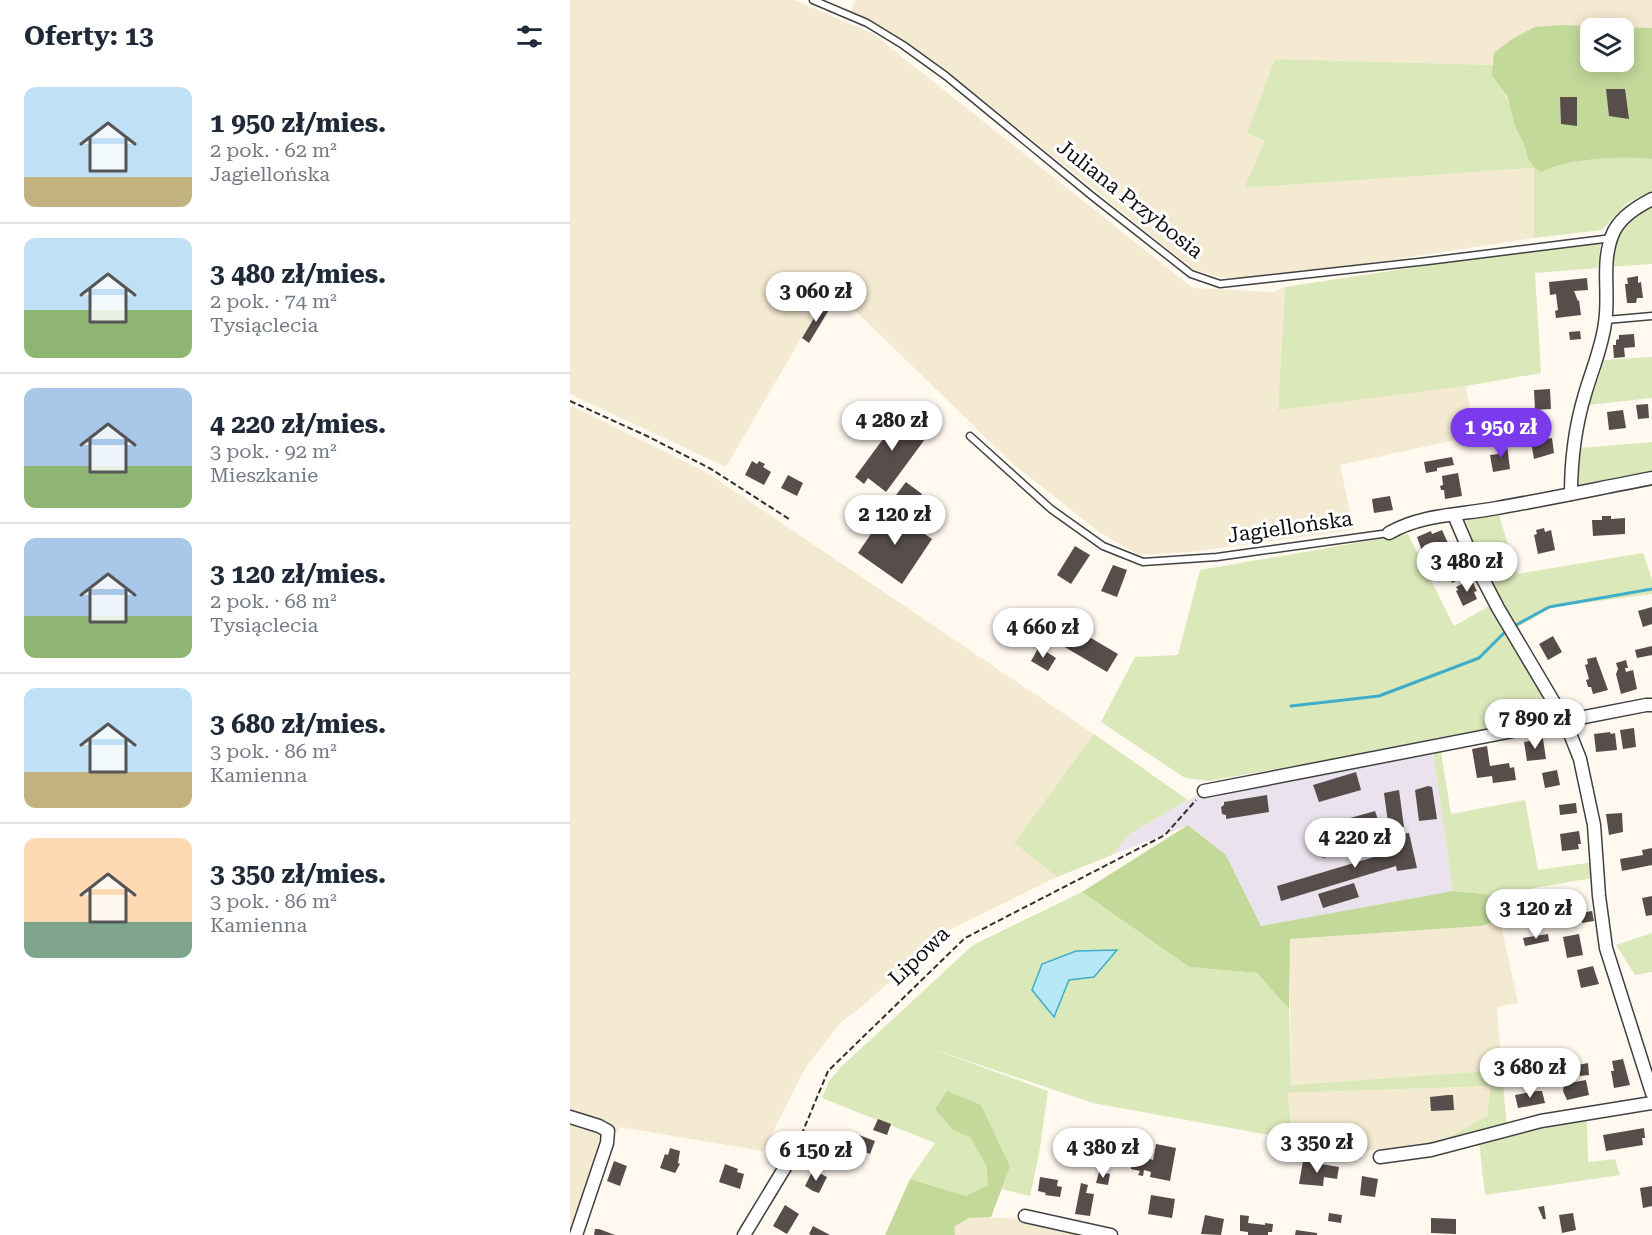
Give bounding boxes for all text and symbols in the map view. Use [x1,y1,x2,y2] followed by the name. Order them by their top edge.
[1580,18,1634,72] map controls
[1580,18,1634,72] button: layers
[513,20,546,53] icon: filters
[24,21,154,51] text: Oferty: 13
[210,108,386,138] text: 1 950 zł/mies.
[72,111,144,183] icon: home
[1052,135,1208,264] street label: Juliana Przybosia
[210,138,337,162] text: 2 pok. · 62 m²
[210,162,330,186] text: Jagiellońska
[210,259,386,289] text: 3 480 zł/mies.
[72,262,144,334] icon: home
[754,272,878,323] pin: 3 060 zł
[780,279,852,303] text: 3 060 zł
[210,289,337,313] text: 2 pok. · 74 m²
[210,313,318,337] text: Tysiąclecia
[830,401,954,452] pin: 4 280 zł
[856,408,928,432] text: 4 280 zł
[1439,408,1563,459] pin: 1 950 zł
[210,409,386,439] text: 4 220 zł/mies.
[72,412,144,484] icon: home
[1465,415,1537,439] text: 1 950 zł
[210,439,337,463] text: 3 pok. · 92 m²
[210,463,318,487] text: Mieszkanie
[833,495,957,546] pin: 2 120 zł
[859,502,931,526] text: 2 120 zł
[1226,506,1355,548] street label: Jagiellońska
[1405,542,1529,593] pin: 3 480 zł
[1431,549,1503,573] text: 3 480 zł
[210,559,386,589] text: 3 120 zł/mies.
[72,562,144,634] icon: home
[210,589,337,613] text: 2 pok. · 68 m²
[981,608,1105,659] pin: 4 660 zł
[210,613,318,637] text: Tysiąclecia
[1007,615,1079,639] text: 4 660 zł
[1473,699,1597,750] pin: 7 890 zł
[1499,706,1571,730] text: 7 890 zł
[210,709,386,739] text: 3 680 zł/mies.
[72,712,144,784] icon: home
[210,739,337,763] text: 3 pok. · 86 m²
[210,763,307,787] text: Kamienna
[1293,818,1417,869] pin: 4 220 zł
[1319,825,1391,849] text: 4 220 zł
[210,859,386,889] text: 3 350 zł/mies.
[72,862,144,934] icon: home
[210,889,337,913] text: 3 pok. · 86 m²
[1474,889,1598,940] pin: 3 120 zł
[1500,896,1572,920] text: 3 120 zł
[210,913,307,937] text: Kamienna
[884,921,955,990] street label: Lipowa
[1468,1048,1592,1099] pin: 3 680 zł
[1494,1055,1566,1079] text: 3 680 zł
[1255,1123,1379,1174] pin: 3 350 zł
[1041,1128,1165,1179] pin: 4 380 zł
[1281,1130,1353,1154] text: 3 350 zł
[754,1131,878,1182] pin: 6 150 zł
[1067,1135,1139,1159] text: 4 380 zł
[780,1138,852,1162] text: 6 150 zł

